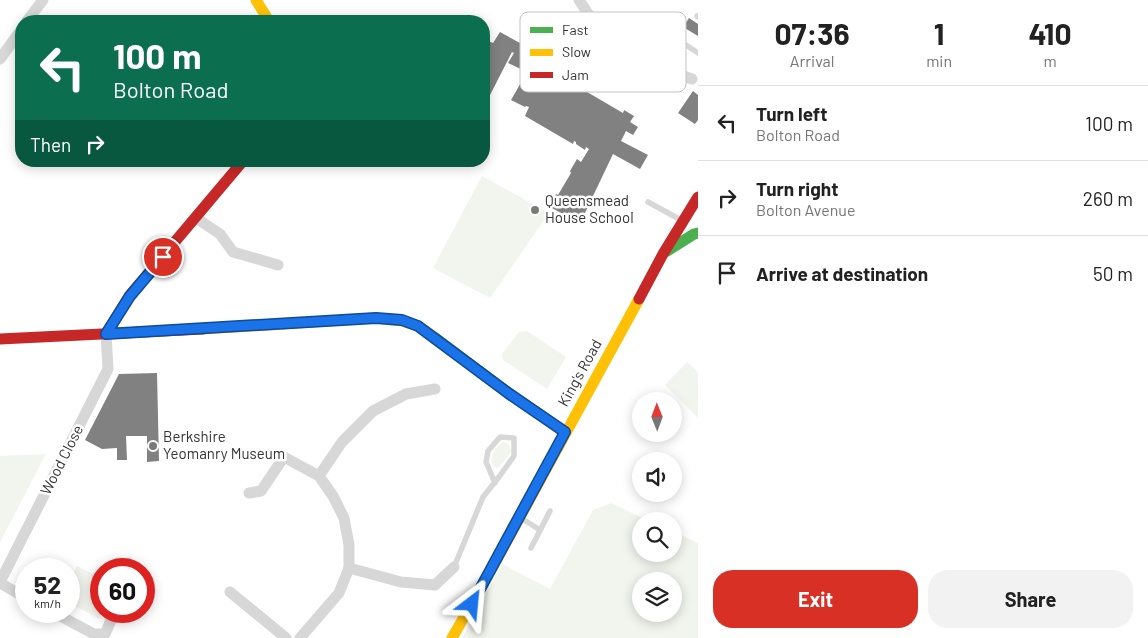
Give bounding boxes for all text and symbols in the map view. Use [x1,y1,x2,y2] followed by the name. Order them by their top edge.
[520,12,686,92] legend
[774,15,850,51] text: 07:36
[934,15,944,51] text: 1
[1029,15,1072,51] text: 410
[562,21,588,38] text: Fast
[113,34,202,76] text: 100 m
[30,35,95,100] icon: left
[562,43,591,60] text: Slow
[790,51,834,70] text: Arrival
[926,51,952,70] text: min
[1043,51,1057,70] text: m
[562,66,589,83] text: Jam
[113,76,228,102] text: Bolton Road
[756,102,827,125] text: Turn left
[713,109,741,137] icon: left
[1085,112,1133,135] text: 100 m
[756,125,840,144] text: Bolton Road
[81,130,109,158] icon: right
[30,133,71,156] text: Then
[756,177,838,200] text: Turn right
[713,184,741,212] icon: right
[1083,187,1133,210] text: 260 m
[545,191,634,226] place label: Queensmead House School
[756,200,855,219] text: Bolton Avenue
[529,204,541,216] marker: Queensmead House School
[142,236,184,278] pin
[149,243,177,271] icon: arrive
[713,259,741,287] icon: arrive
[756,262,928,285] text: Arrive at destination
[1093,262,1133,285] text: 50 m
[553,336,605,409] street label: King's Road
[632,392,682,442] north arrow
[632,392,682,622] map controls
[36,422,86,497] street label: Wood Close
[163,427,285,462] place label: Berkshire Yeomanry Museum
[147,440,159,452] marker: Berkshire Yeomanry Museum
[632,452,682,502] button: sound
[632,512,682,562] button: search
[90,558,155,623] speed limit sign: 60
[34,569,61,599] text: 52
[713,570,918,628] button: Exit
[928,570,1133,628] button: Share
[632,572,682,622] button: layers
[445,577,497,629] position arrow
[34,596,61,610] text: km/h

